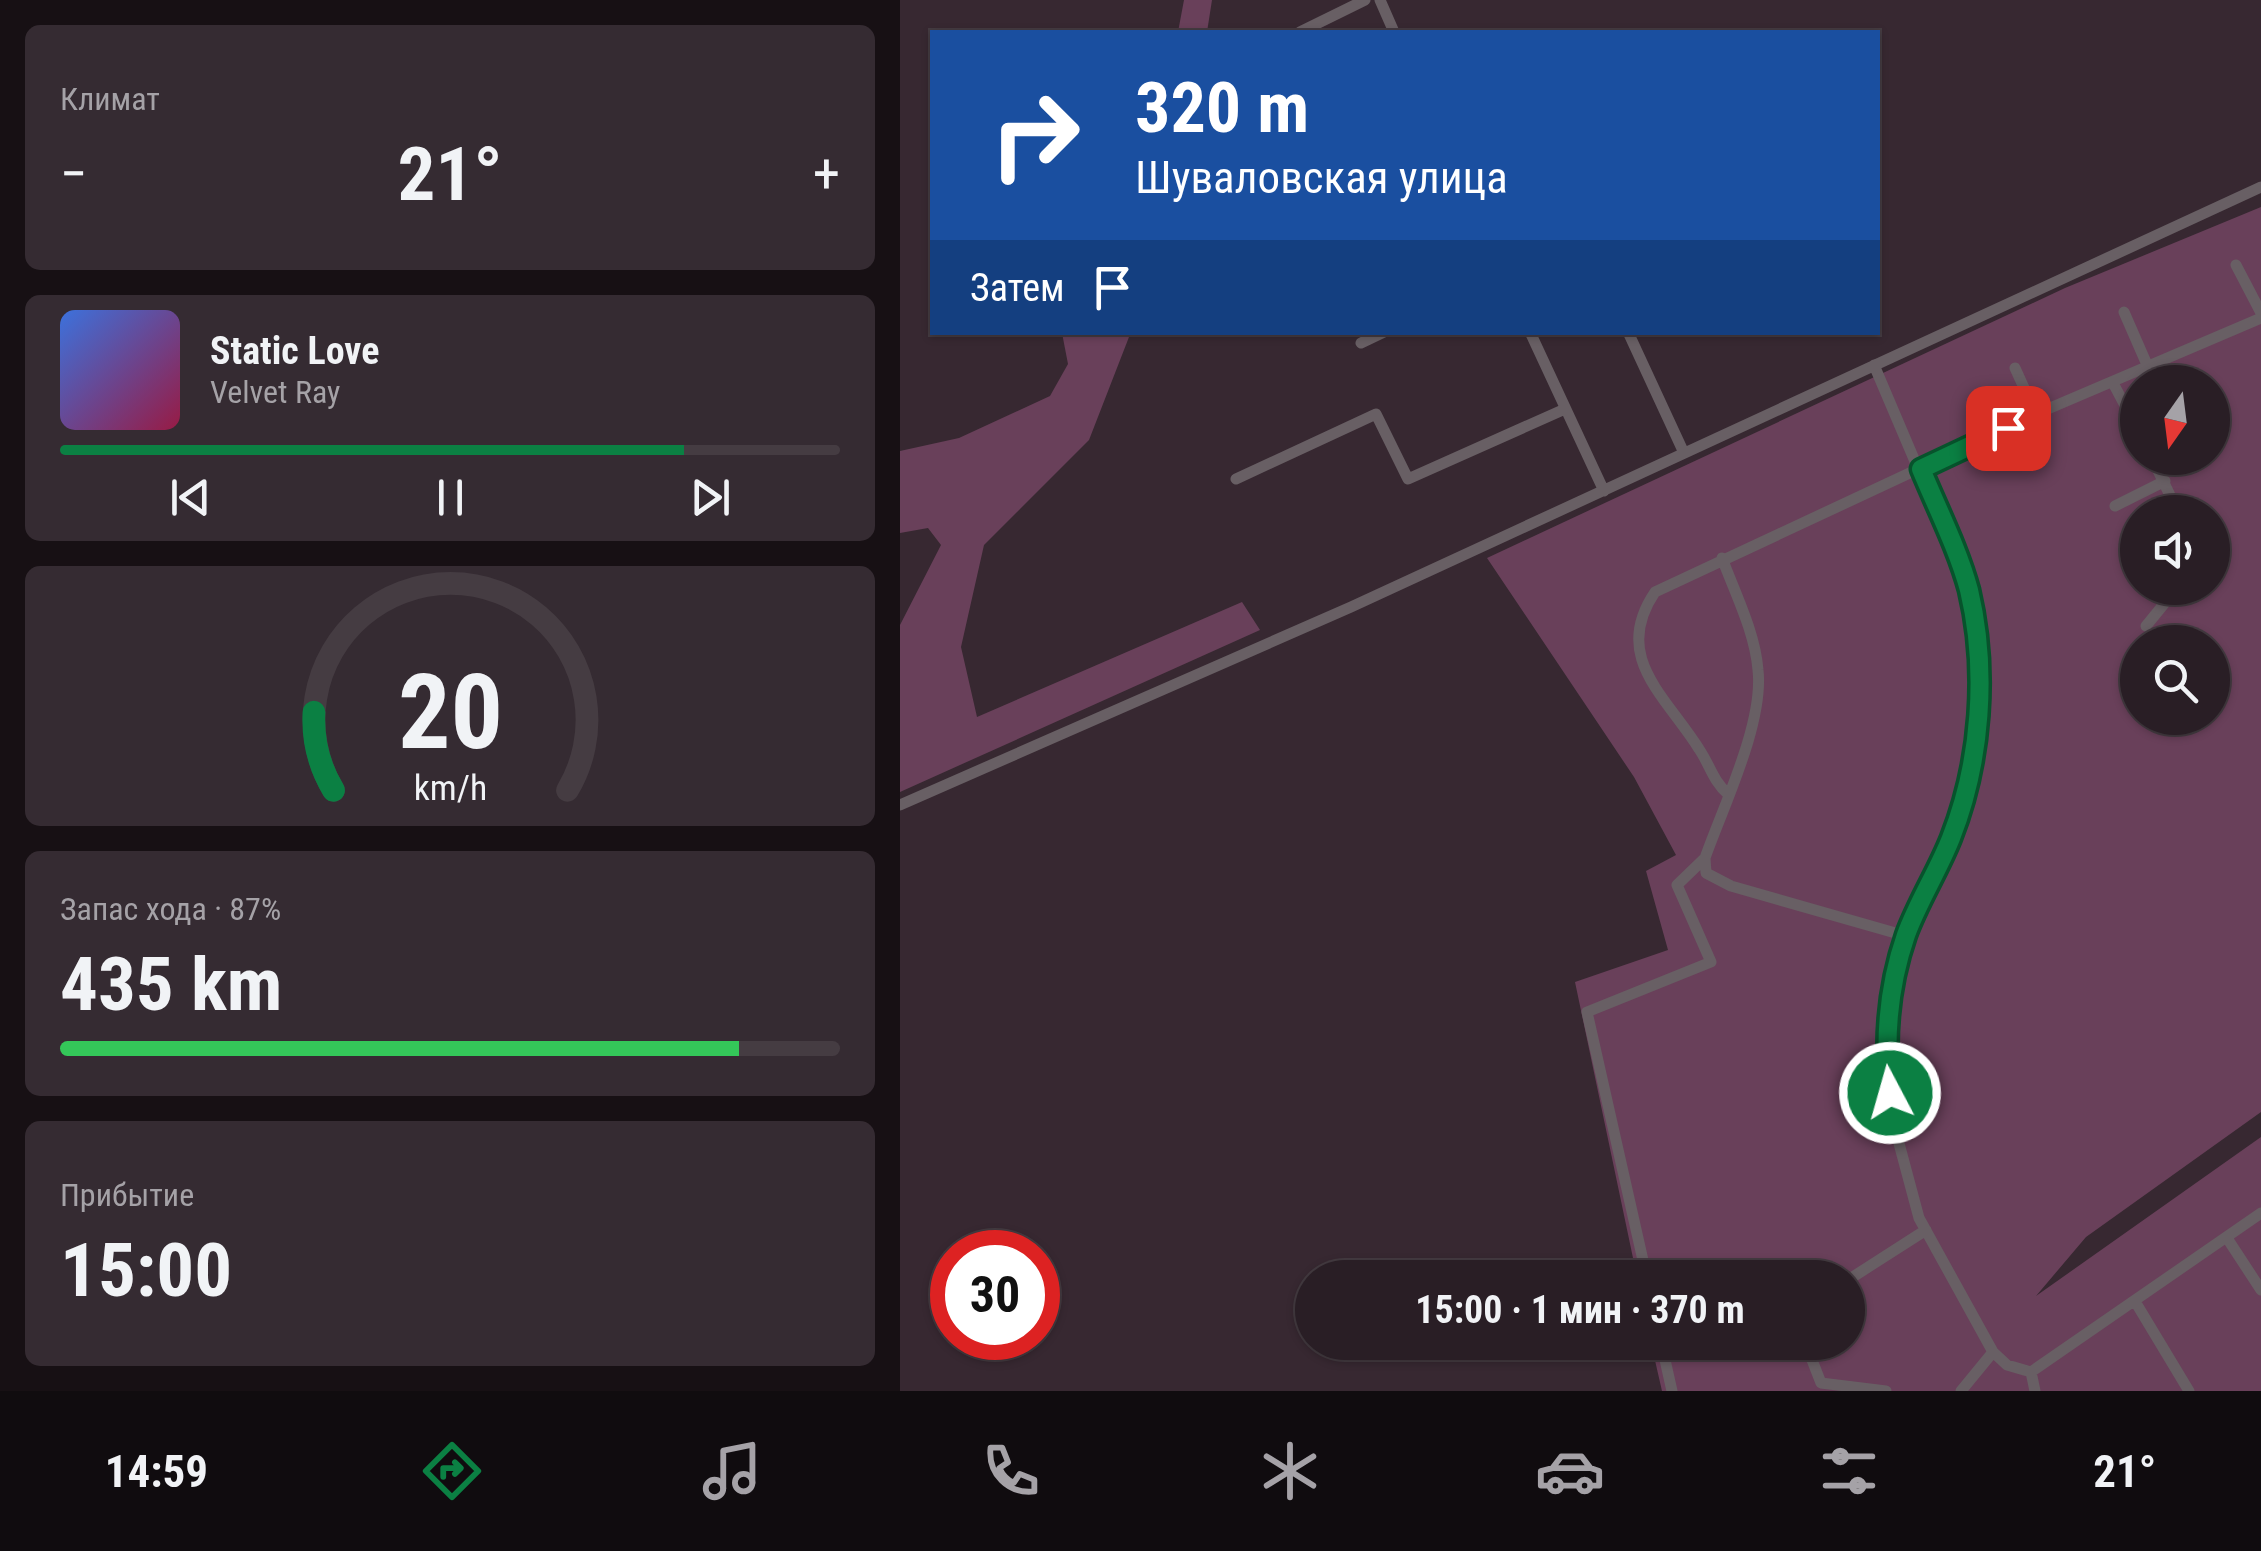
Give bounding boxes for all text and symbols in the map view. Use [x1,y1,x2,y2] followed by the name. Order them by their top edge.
[1135,67,1309,149] text: 320 m
[970,70,1100,200] icon: right
[60,80,160,118] text: Климат
[398,130,503,218] text: 21°
[60,142,88,206] text: −
[813,142,840,206] text: +
[1135,151,1508,204] text: Шуваловская улица
[1085,260,1140,315] icon: arrive
[970,266,1065,310] text: Затем
[210,329,379,373] text: Static Love
[2120,365,2230,475] north arrow
[2120,365,2230,735] map controls
[210,373,340,411] text: Velvet Ray
[1966,386,2051,471] pin
[1981,401,2036,456] icon: arrive
[163,470,218,525] icon: previous
[423,470,478,525] icon: pause
[683,470,738,525] icon: next
[2120,495,2230,605] button: sound
[2120,625,2230,735] button: search
[397,652,503,773] text: 20
[413,767,487,809] text: km/h
[60,890,281,928] text: Запас хода · 87%
[60,940,282,1028] text: 435 km
[1838,1041,1942,1145] position arrow
[60,1176,194,1214] text: Прибытие
[60,1226,232,1314] text: 15:00
[930,1230,1060,1360] speed limit sign: 30
[1415,1288,1745,1332] text: 15:00 · 1 мин · 370 m
[417,1436,487,1506] icon: directions
[697,1436,767,1506] icon: music
[976,1436,1046,1506] icon: phone
[1255,1436,1325,1506] icon: climate
[1535,1436,1605,1506] icon: car
[1814,1436,1884,1506] icon: filters
[105,1445,208,1498] text: 14:59
[2093,1445,2156,1498] text: 21°

